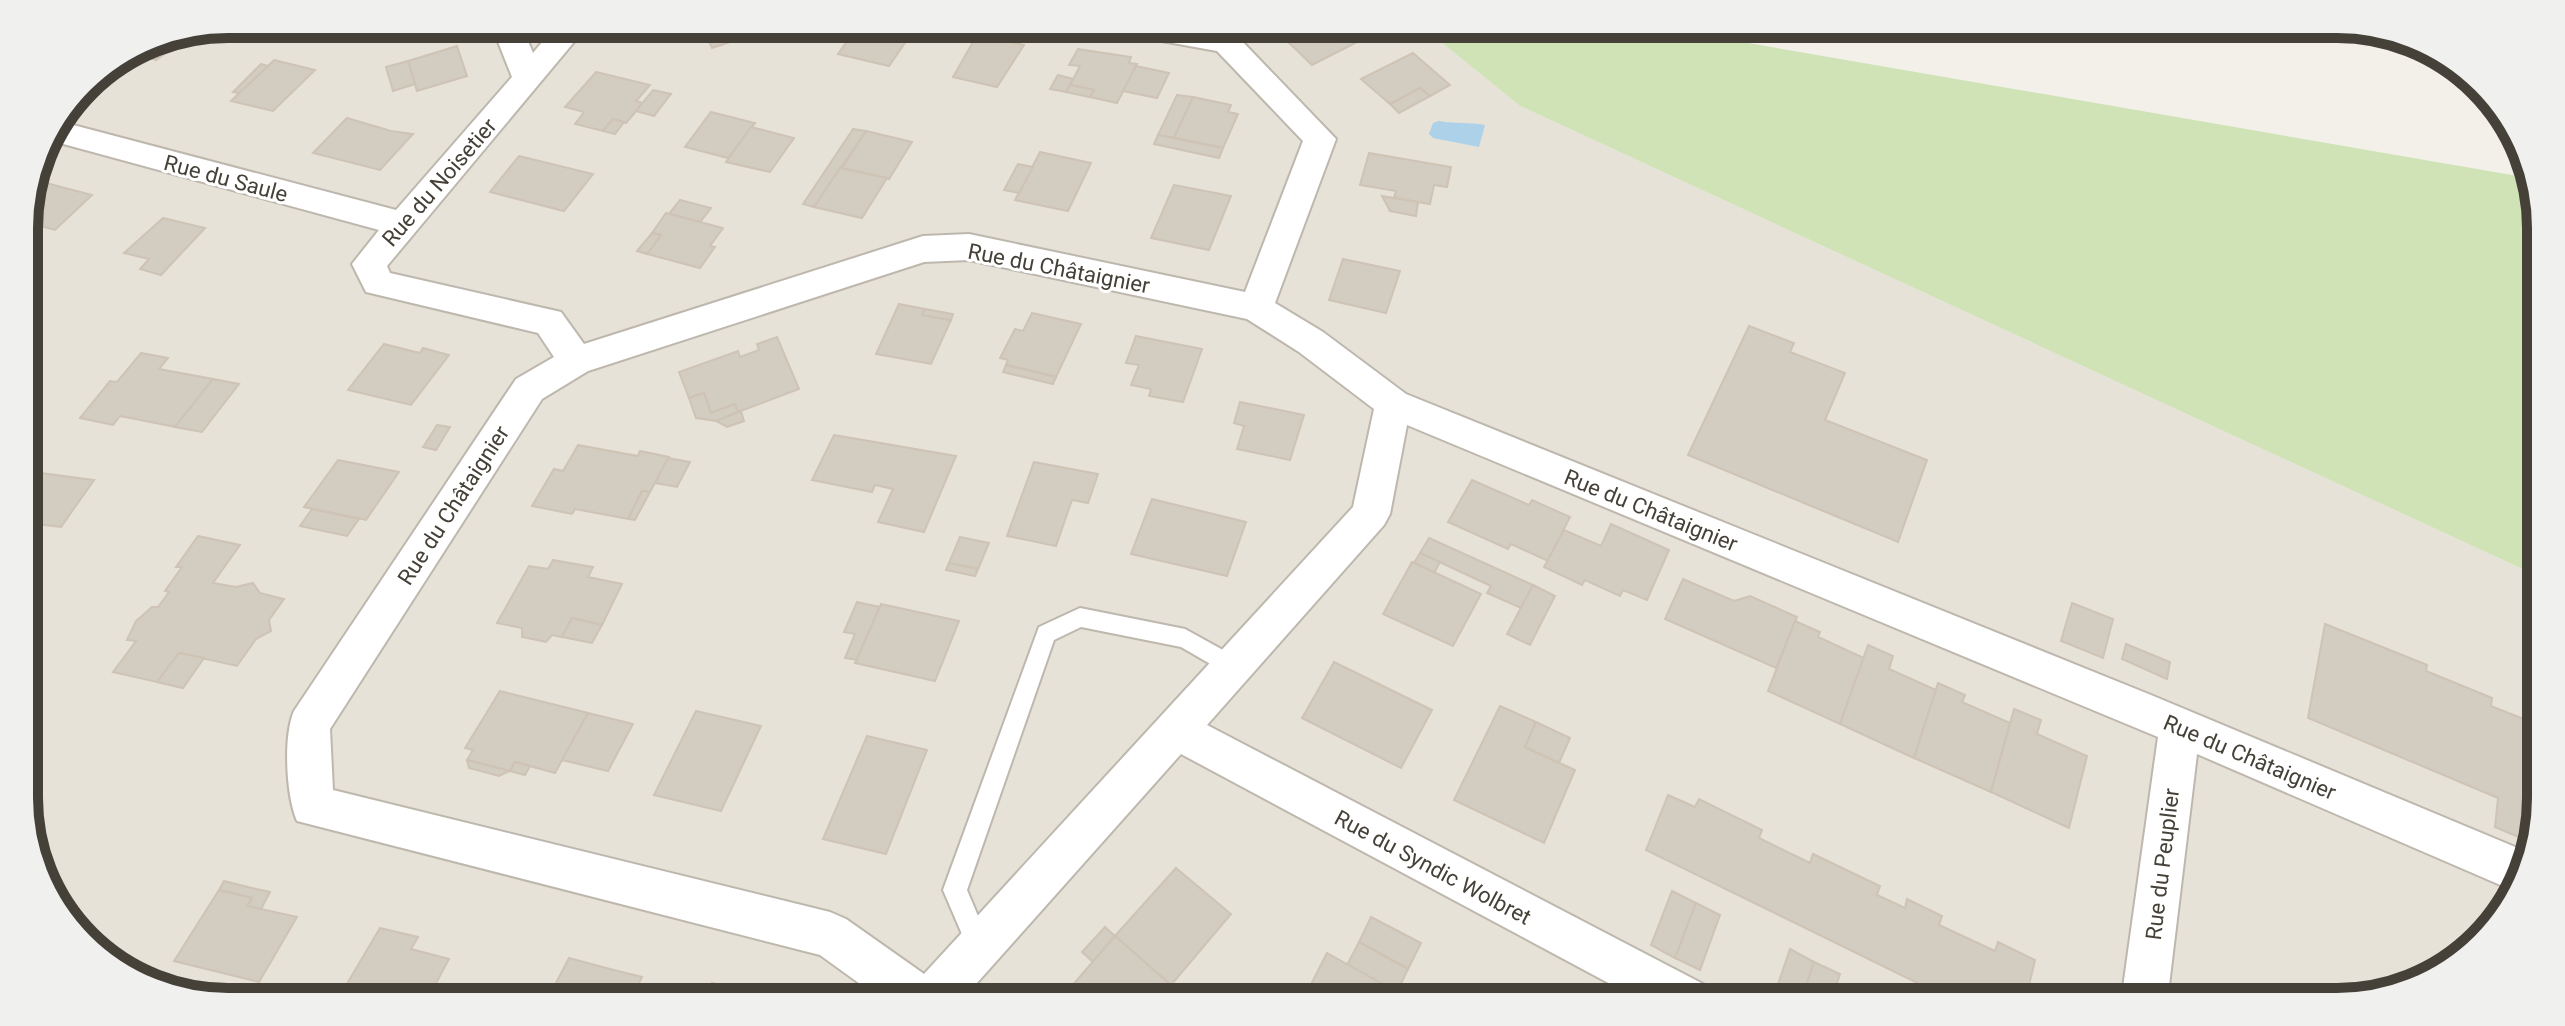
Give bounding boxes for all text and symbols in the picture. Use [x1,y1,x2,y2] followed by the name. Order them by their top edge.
[377,113,502,251] street label: Rue du Noisetier
[161,150,290,207] street label: Rue du Saule
[966,239,1152,298] street label: Rue du Châtaignier
[393,421,514,590] street label: Rue du Châtaignier
[1561,464,1742,557] street label: Rue du Châtaignier
[2160,710,2340,805] street label: Rue du Châtaignier
[2141,786,2184,941] street label: Rue du Peuplier
[1330,805,1535,930] street label: Rue du Syndic Wolbret

